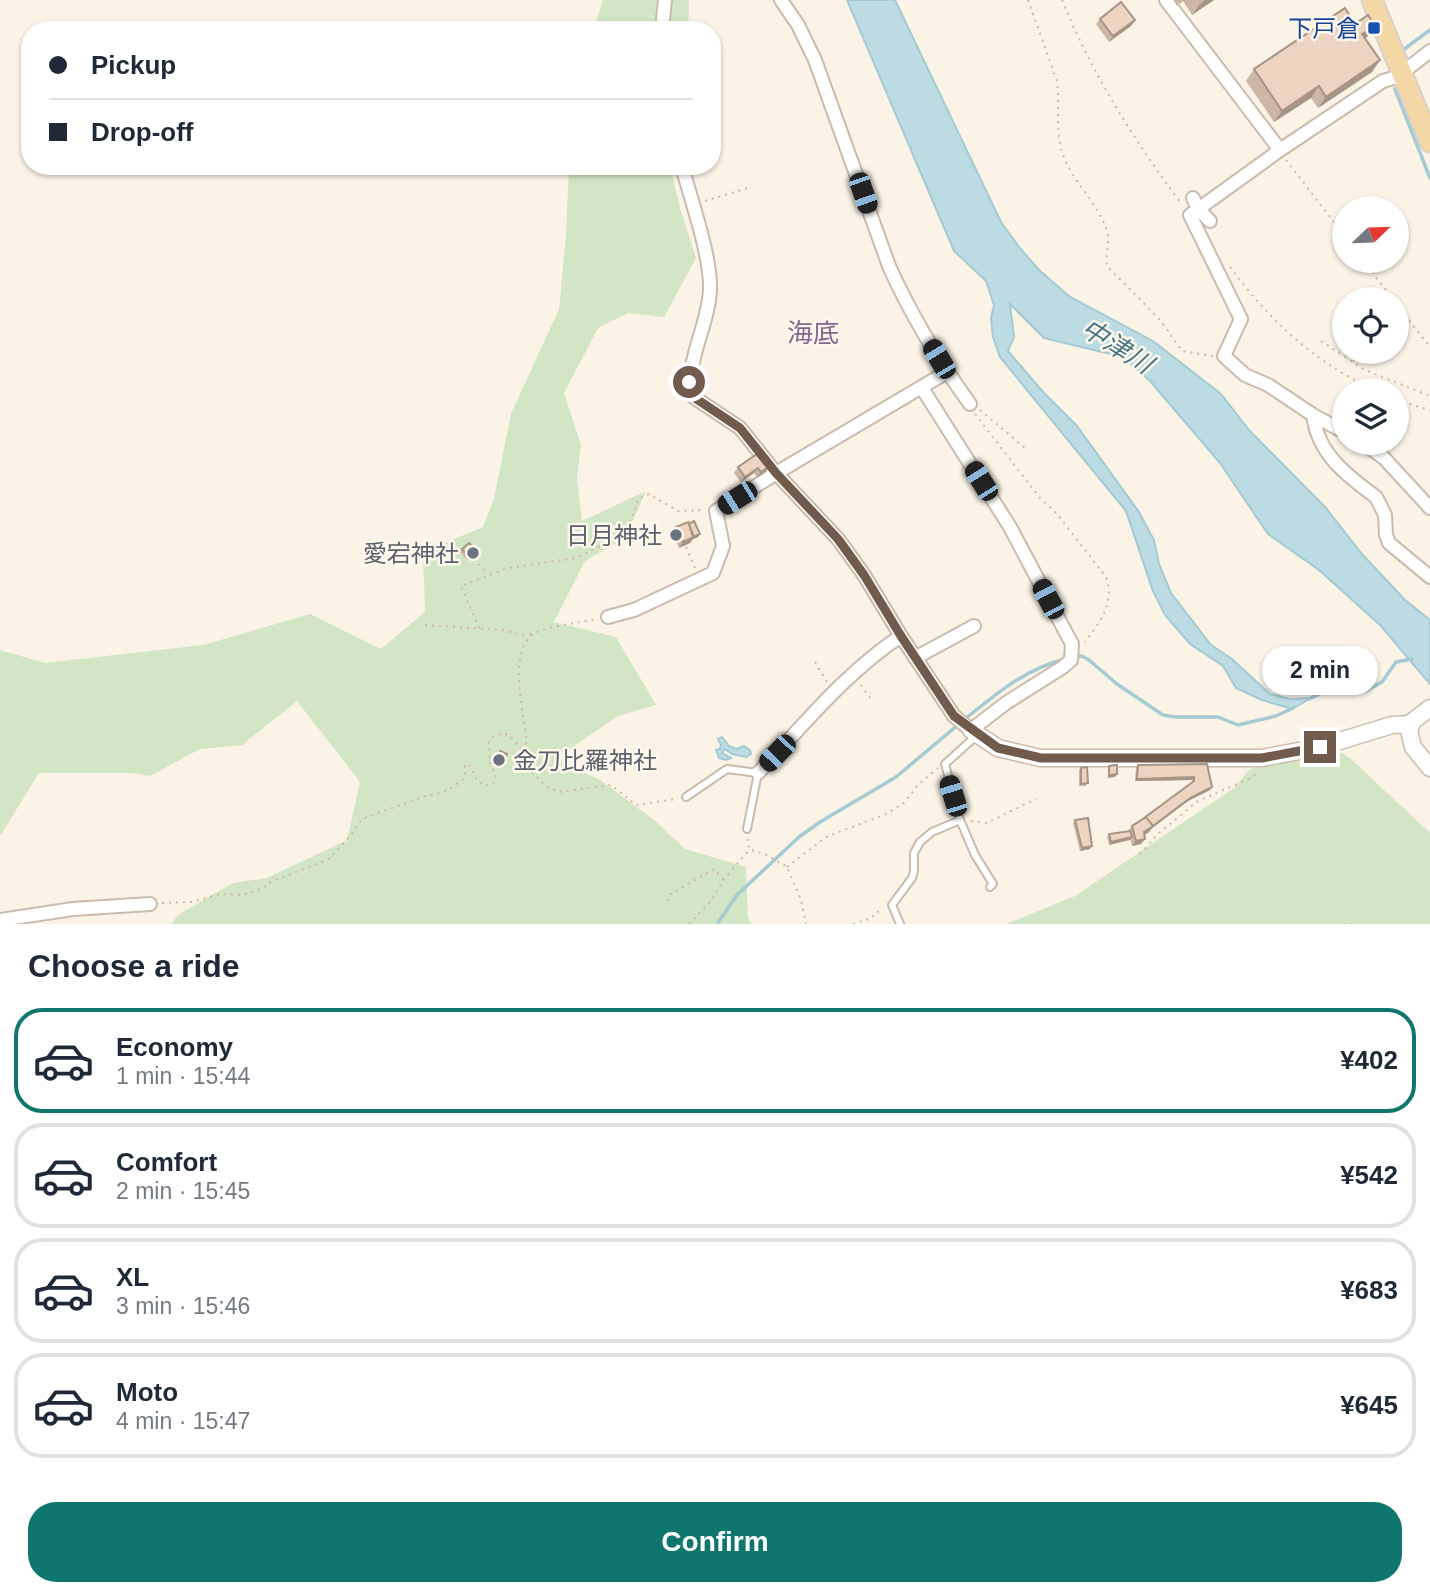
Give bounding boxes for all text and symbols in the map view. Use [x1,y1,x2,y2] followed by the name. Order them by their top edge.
[1288,15,1360,42] place label: 下戸倉
[1366,20,1382,36] marker: 下戸倉
[91,50,176,80] text: Pickup
[91,117,194,147] text: Drop-off
[847,170,880,216] car
[1332,196,1409,273] north arrow
[1332,196,1409,455] map controls
[1332,287,1409,364] button: locate
[1076,313,1161,381] water label: 中津川
[787,318,839,348] district label: 海底
[920,336,959,382] car
[673,366,705,398] route start
[1332,378,1409,455] button: layers
[961,458,1002,504] car
[714,478,761,518] car
[566,522,662,549] place label: 日月神社
[668,527,684,543] marker: 日月神社
[363,540,459,567] place label: 愛宕神社
[465,545,481,561] marker: 愛宕神社
[1029,576,1068,622] car
[1262,646,1378,694] callout: 2 min
[1290,657,1350,683] text: 2 min
[755,731,800,775] car
[1304,731,1336,763] route end
[513,747,657,774] place label: 金刀比羅神社
[491,752,507,768] marker: 金刀比羅神社
[937,773,970,819] car
[28,948,240,984] text: Choose a ride
[32,1029,95,1092] icon: car
[116,1032,233,1062] text: Economy
[1340,1045,1398,1075] text: ¥402
[116,1063,250,1089] text: 1 min · 15:44
[32,1144,95,1207] icon: car
[116,1147,217,1177] text: Comfort
[1340,1160,1398,1190] text: ¥542
[116,1178,250,1204] text: 2 min · 15:45
[32,1259,95,1322] icon: car
[116,1262,149,1292] text: XL
[1340,1275,1398,1305] text: ¥683
[116,1293,250,1319] text: 3 min · 15:46
[32,1374,95,1437] icon: car
[116,1377,178,1407] text: Moto
[1340,1390,1398,1420] text: ¥645
[116,1408,250,1434] text: 4 min · 15:47
[28,1502,1402,1582] button: Confirm

